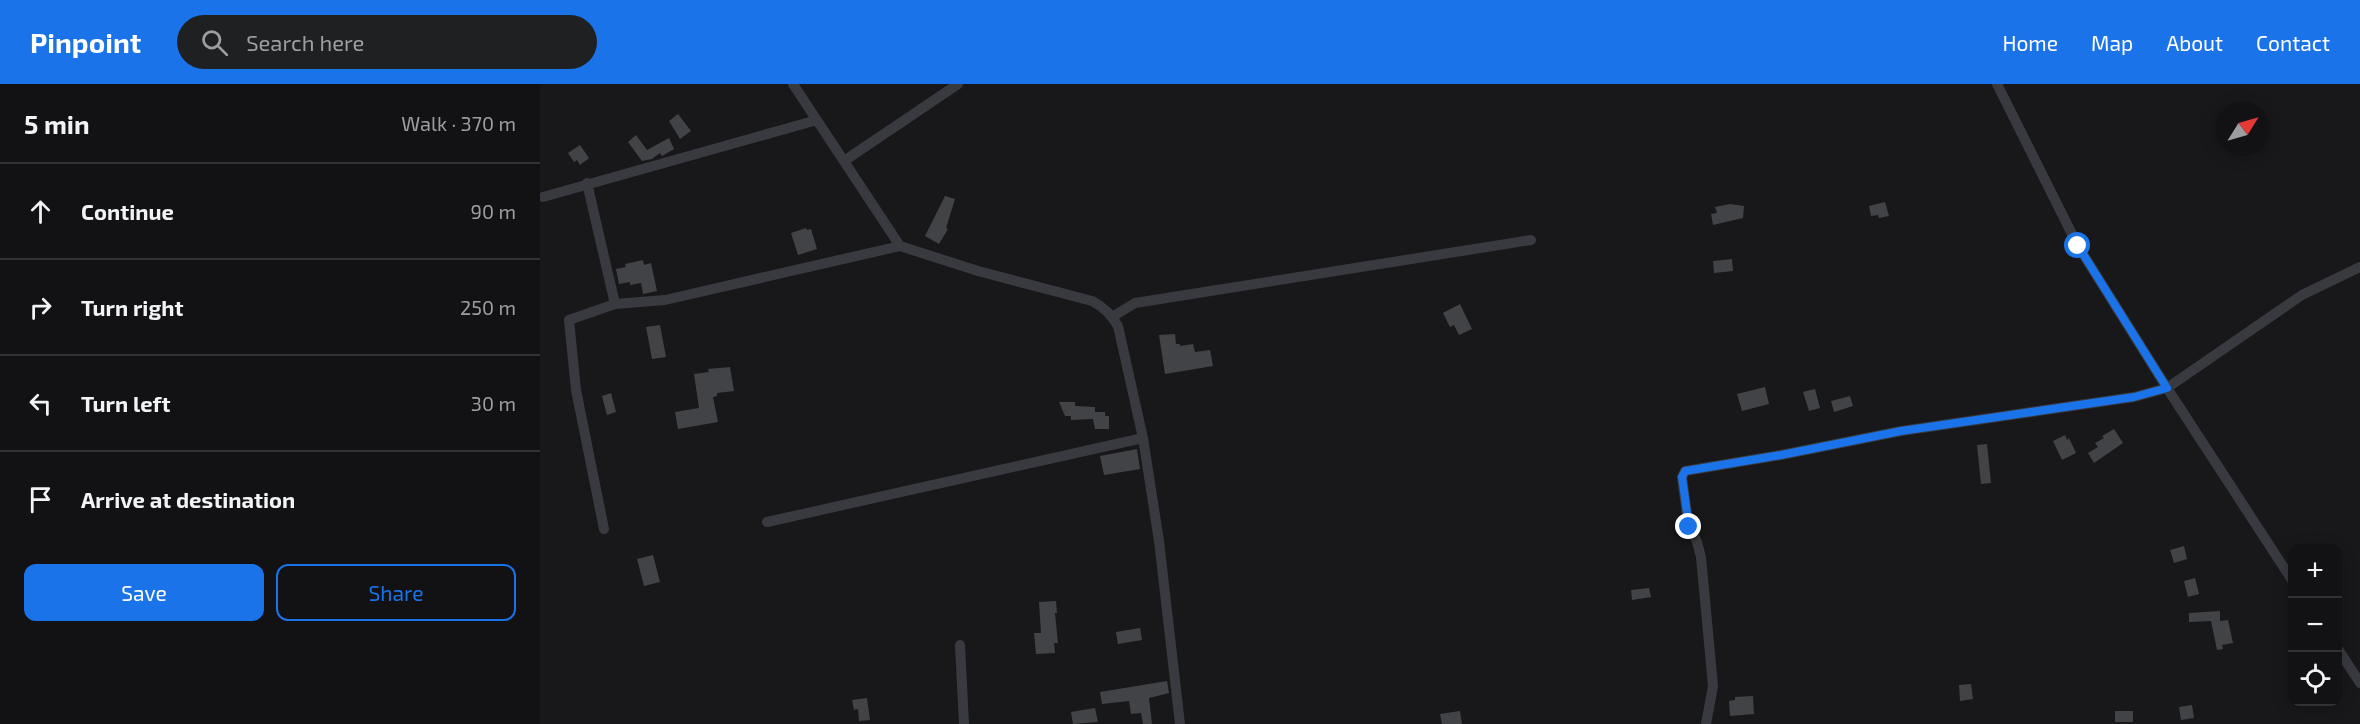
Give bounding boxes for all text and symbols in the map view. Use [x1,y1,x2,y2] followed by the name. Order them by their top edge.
[177,15,597,69] search box
[30,25,141,59] text: Pinpoint
[198,26,231,59] icon: search
[246,29,364,55] text: Search here
[2002,30,2058,55] text: Home
[2091,30,2133,55] text: Map
[2166,30,2223,55] text: About
[2256,30,2330,55] text: Contact
[2216,102,2270,156] north arrow
[24,108,90,139] text: 5 min
[401,111,516,135] text: Walk · 370 m
[24,195,57,228] icon: ahead
[81,198,174,224] text: Continue
[471,199,516,223] text: 90 m
[2064,232,2090,258] route start
[24,291,57,324] icon: right
[81,294,183,320] text: Turn right
[460,295,516,319] text: 250 m
[24,387,57,420] icon: left
[81,390,170,416] text: Turn left
[471,391,516,415] text: 30 m
[24,483,57,516] icon: arrive
[81,486,295,512] text: Arrive at destination
[1675,513,1701,539] route end
[2288,544,2342,706] map controls
[2288,544,2342,598] button: +
[24,564,264,621] button: Save
[276,564,516,621] button: Share
[2288,598,2342,652] button: −
[2288,652,2342,706] button: locate

